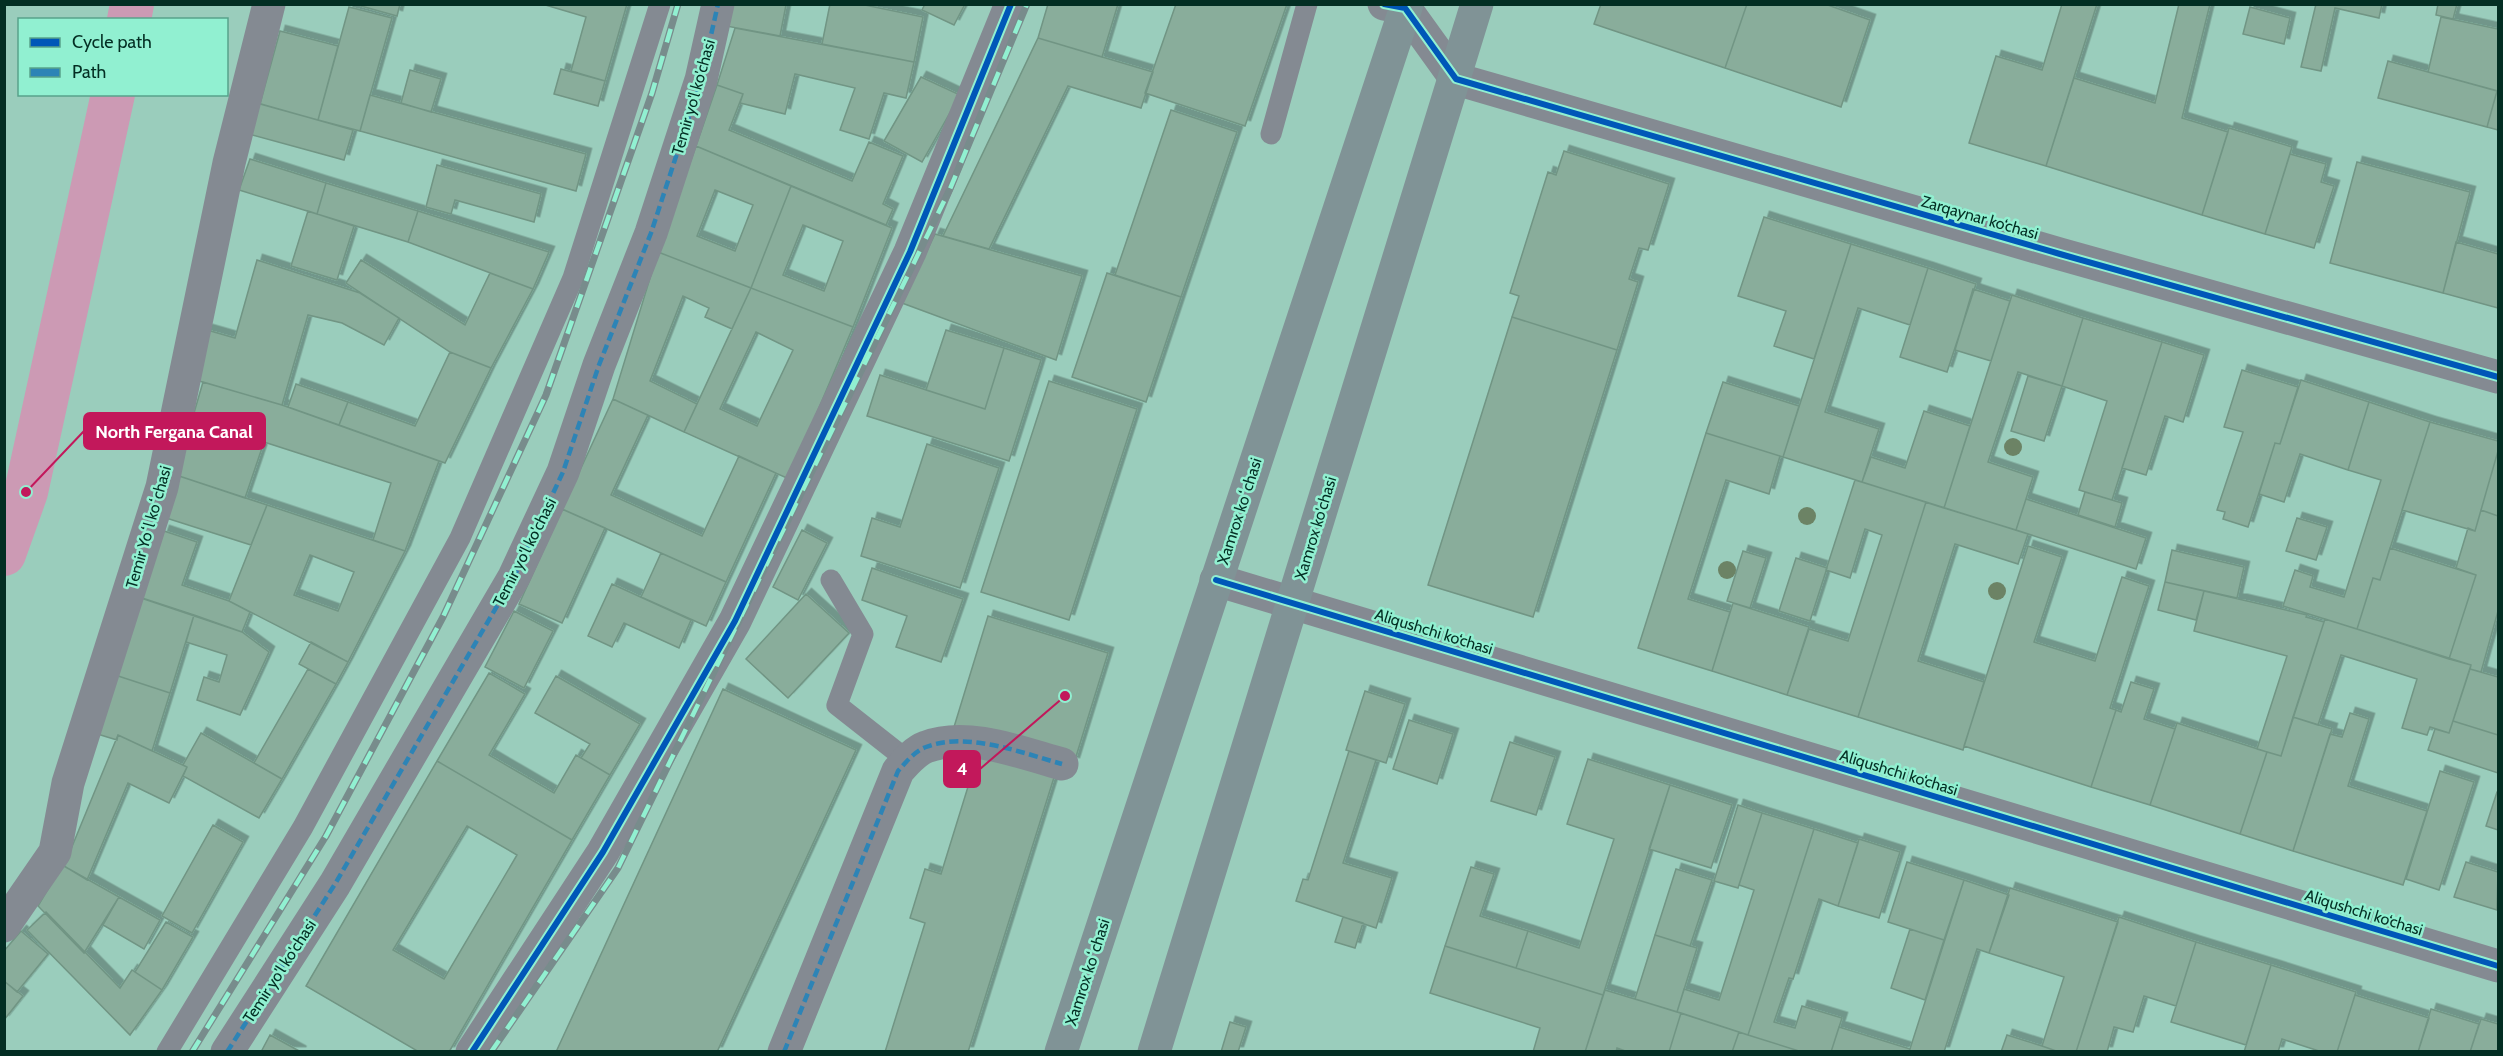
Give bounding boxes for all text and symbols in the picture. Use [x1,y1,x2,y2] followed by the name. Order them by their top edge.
[18,18,228,96] legend
[72,31,152,53] text: Cycle path
[668,37,719,157] street label: Temir yo'l ko'chasi
[72,61,106,83] text: Path
[1919,192,2041,243] street label: Zarqaynar ko‘chasi
[84,413,265,449] callout: North Fergana Canal
[95,421,253,443] text: North Fergana Canal
[1213,455,1266,567] street label: Xamrox koʻchasi
[122,464,175,591] street label: Temir Yoʻl koʻchasi
[1291,474,1340,582] street label: Xamrox ko'chasi
[489,495,560,610] street label: Temir yo'l ko'chasi
[1373,604,1495,658] street label: Aliqushchi ko‘chasi
[1838,745,1960,799] street label: Aliqushchi ko‘chasi
[944,751,980,787] callout: 4
[956,758,968,780] text: 4
[2303,885,2425,939] street label: Aliqushchi ko‘chasi
[239,916,320,1027] street label: Temir yo'l ko'chasi
[1061,916,1114,1028] street label: Xamrox koʻchasi

